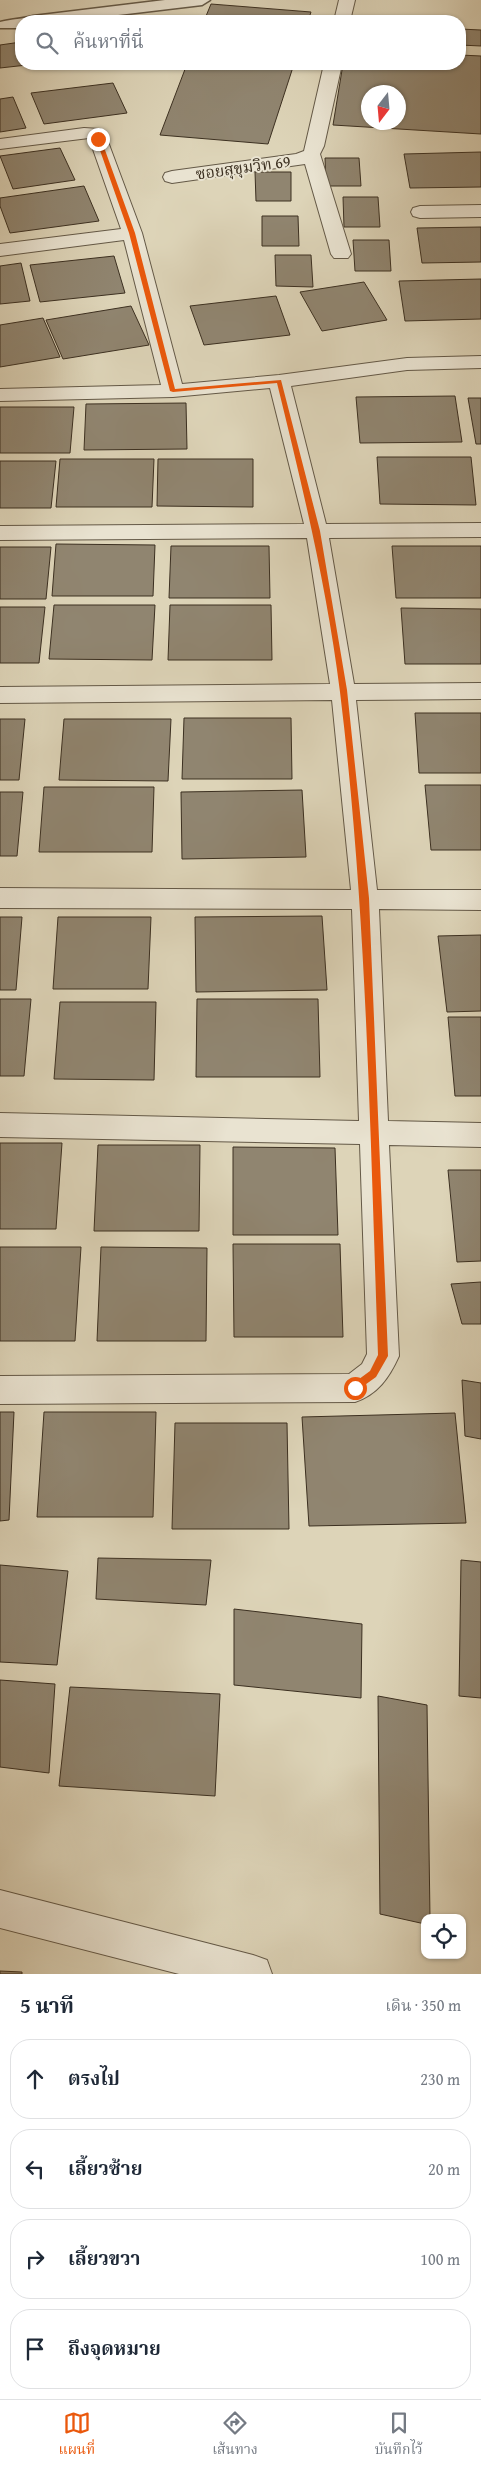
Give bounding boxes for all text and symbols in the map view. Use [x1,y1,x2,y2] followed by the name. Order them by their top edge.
[15,15,466,70] search box
[73,27,144,55] text: ค้นหาที่นี่
[33,29,61,57] icon: search
[361,85,406,130] north arrow
[87,128,110,151] route end
[194,148,292,186] street label: ซอยสุขุมวิท 69
[344,1377,367,1400] route start
[421,1914,466,1959] map controls
[421,1914,466,1959] button: locate
[20,1990,74,2021] text: 5 นาที
[385,1993,461,2017] text: เดิน · 350 m
[68,2064,120,2092] text: ตรงไป
[21,2065,49,2093] icon: ahead
[420,2067,460,2091] text: 230 m
[68,2154,142,2182] text: เลี้ยวซ้าย
[21,2155,49,2183] icon: left
[428,2157,460,2181] text: 20 m
[68,2244,140,2272] text: เลี้ยวขวา
[21,2245,49,2273] icon: right
[420,2247,460,2271] text: 100 m
[68,2334,161,2362] text: ถึงจุดหมาย
[21,2335,49,2363] icon: arrive
[59,2409,95,2461] tab: แผนที่
[212,2409,258,2461] tab: เส้นทาง
[375,2409,423,2461] tab: บันทึกไว้

